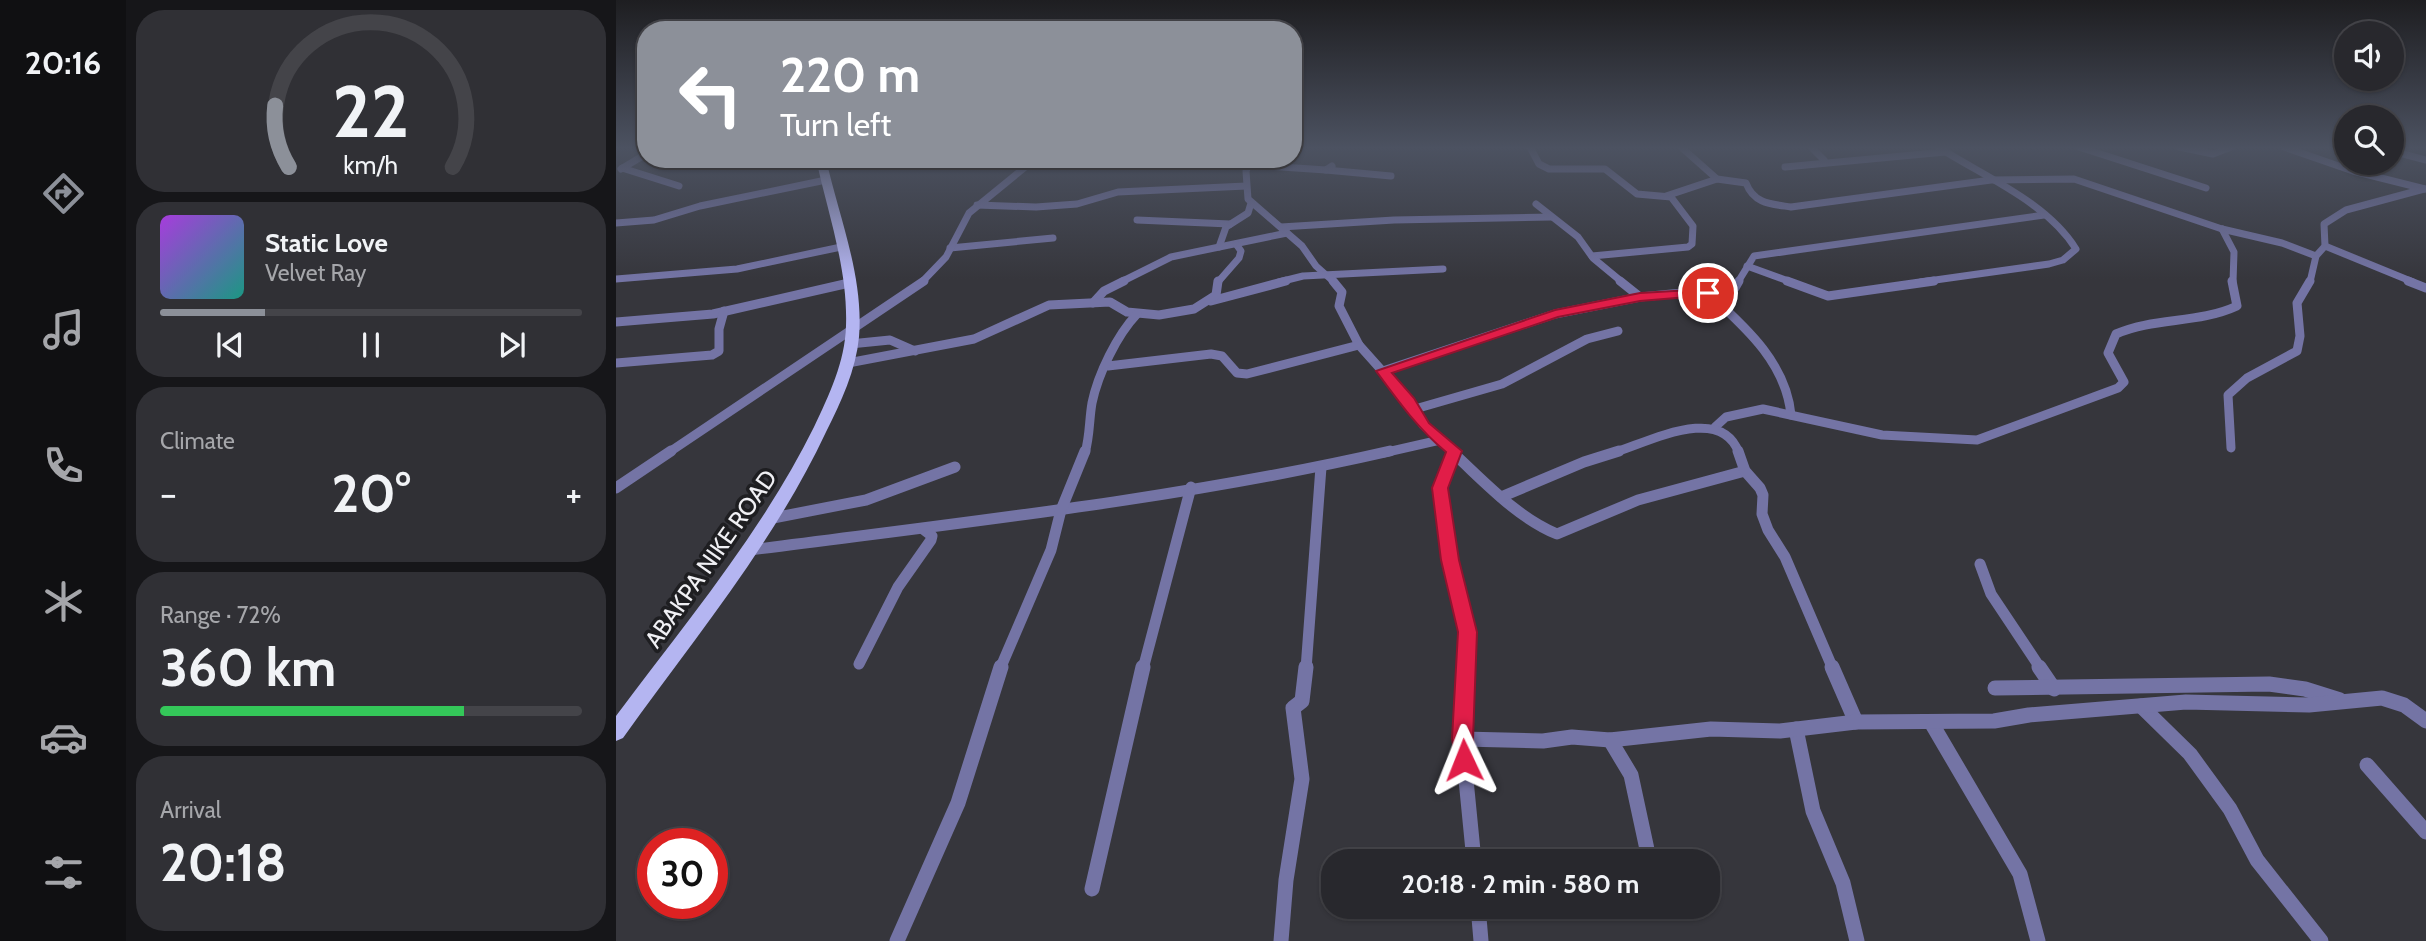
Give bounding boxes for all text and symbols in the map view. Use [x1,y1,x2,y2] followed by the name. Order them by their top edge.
[2334,21,2404,175] map controls
[2334,21,2404,91] button: sound
[25,43,101,82] text: 20:16
[780,45,920,104] text: 220 m
[665,49,756,140] icon: left
[332,67,410,155] text: 22
[780,105,891,144] text: Turn left
[2334,105,2404,175] button: search
[344,150,398,180] text: km/h
[39,169,88,218] icon: directions
[265,227,388,259] text: Static Love
[265,259,366,287] text: Velvet Ray
[1678,263,1738,323] pin
[1689,274,1727,312] icon: arrive
[39,305,88,354] icon: music
[211,326,249,364] icon: previous
[352,326,390,364] icon: pause
[493,326,531,364] icon: next
[160,427,235,455] text: Climate
[39,441,88,490] icon: phone
[331,462,411,525] text: 20°
[638,464,783,653] street label: ABAKPA NIKE ROAD
[160,470,177,517] text: −
[565,470,582,517] text: +
[39,577,88,626] icon: climate
[160,601,281,629] text: Range · 72%
[160,636,336,699] text: 360 km
[39,713,88,762] icon: car
[1427,723,1501,797] position arrow
[160,796,221,824] text: Arrival
[637,828,728,919] speed limit sign: 30
[160,831,286,894] text: 20:18
[39,848,88,897] icon: filters
[1402,868,1639,900] text: 20:18 · 2 min · 580 m

